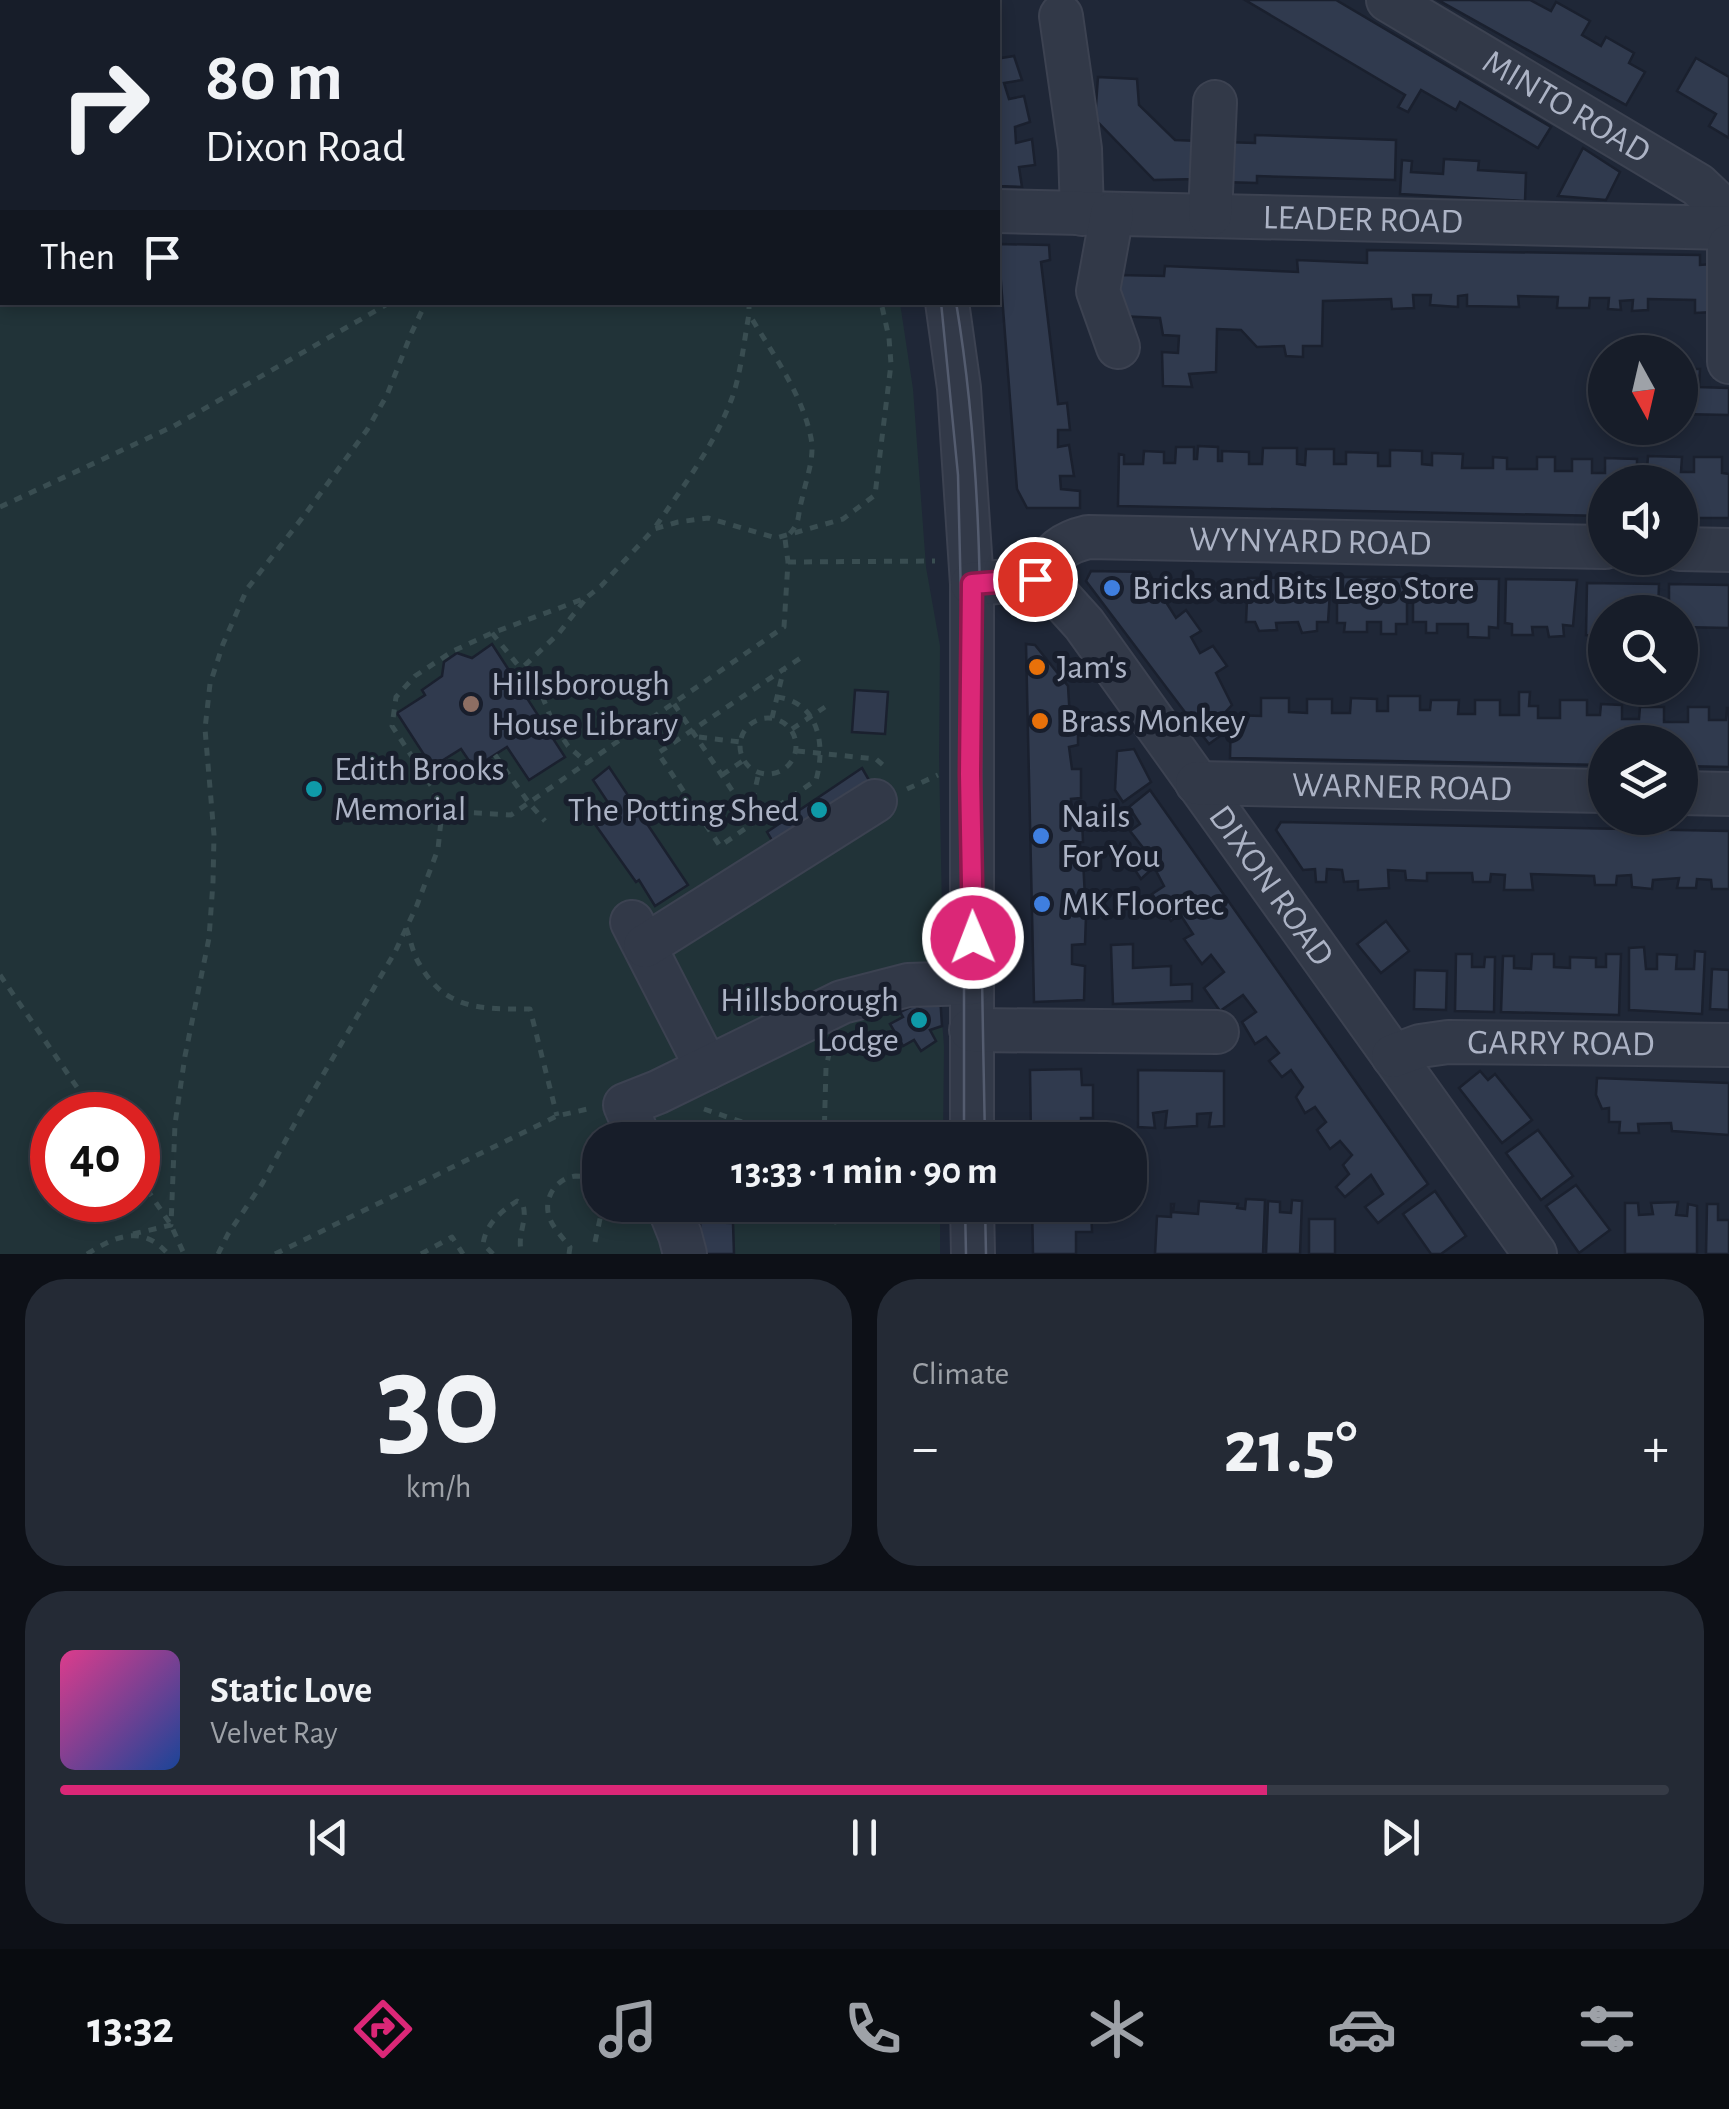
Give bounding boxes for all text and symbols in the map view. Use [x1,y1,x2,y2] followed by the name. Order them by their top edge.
[40,40,170,170] icon: right
[205,43,343,113] text: 80 m
[1477,43,1656,170] street label: MINTO ROAD
[205,125,406,170] text: Dixon Road
[1262,200,1463,239] street label: LEADER ROAD
[135,230,190,285] icon: arrive
[40,239,115,277] text: Then
[1588,335,1698,445] north arrow
[1588,335,1698,835] map controls
[1588,465,1698,575] button: sound
[1189,521,1432,561] street label: WYNYARD ROAD
[993,537,1078,622] pin
[1008,552,1063,607] icon: arrive
[1132,571,1475,606] place label: Bricks and Bits Lego Store
[1101,577,1123,599] marker: Bricks and Bits Lego Store
[1588,595,1698,705] button: search
[1057,650,1128,685] place label: Jam's
[1026,656,1048,678] marker: Jam's
[491,667,678,742] place label: Hillsborough House Library
[460,693,482,715] marker: Hillsborough House Library
[1060,704,1246,739] place label: Brass Monkey
[1029,710,1051,732] marker: Brass Monkey
[1588,725,1698,835] button: layers
[334,752,505,827] place label: Edith Brooks Memorial
[1292,767,1512,807] street label: WARNER ROAD
[303,778,325,800] marker: Edith Brooks Memorial
[568,793,799,828] place label: The Potting Shed
[808,799,830,821] marker: The Potting Shed
[1061,799,1160,874] place label: Nails For You
[1202,799,1340,972] street label: DIXON ROAD
[1030,825,1052,847] marker: Nails For You
[921,886,1025,990] position arrow
[1062,887,1224,922] place label: MK Floortec
[1031,893,1053,915] marker: MK Floortec
[720,983,899,1058] place label: Hillsborough Lodge
[908,1009,930,1031] marker: Hillsborough Lodge
[1467,1025,1655,1062] street label: GARRY ROAD
[30,1092,160,1222] speed limit sign: 40
[731,1153,998,1191] text: 13:33 · 1 min · 90 m
[377,1338,500,1468] text: 30
[912,1358,1009,1390] text: Climate
[1224,1411,1357,1486] text: 21.5°
[912,1421,938,1476] text: −
[1643,1421,1669,1476] text: +
[405,1471,472,1503] text: km/h
[210,1672,372,1710] text: Static Love
[210,1717,338,1749] text: Velvet Ray
[301,1810,356,1865] icon: previous
[837,1810,892,1865] icon: pause
[1373,1810,1428,1865] icon: next
[348,1994,418,2064] icon: directions
[593,1994,663,2064] icon: music
[838,1994,908,2064] icon: phone
[1082,1994,1152,2064] icon: climate
[1327,1994,1397,2064] icon: car
[1572,1994,1642,2064] icon: filters
[87,2006,174,2051] text: 13:32

